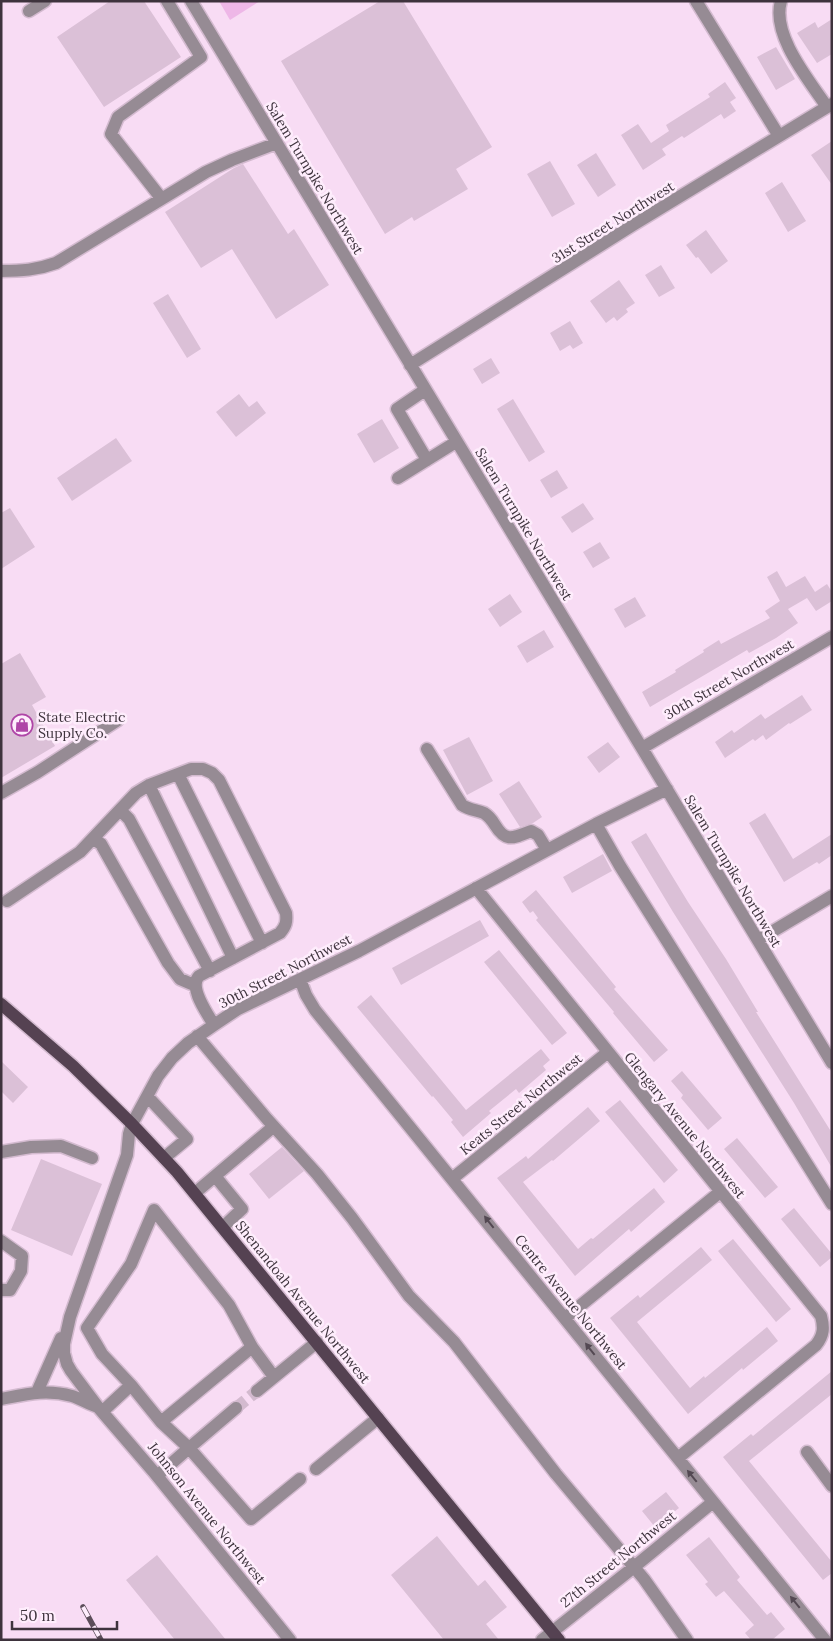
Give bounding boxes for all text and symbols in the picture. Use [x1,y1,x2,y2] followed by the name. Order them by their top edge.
[262,99,368,258] street label: Salem Turnpike Northwest
[548,177,678,267] street label: 31st Street Northwest
[471,445,577,604] street label: Salem Turnpike Northwest
[661,634,797,723] street label: 30th Street Northwest
[38,708,125,742] place label: State Electric Supply Co.
[10,713,34,737] shop icon: State Electric Supply Co.
[680,792,786,951] street label: Salem Turnpike Northwest
[216,929,355,1012] street label: 30th Street Northwest
[620,1048,750,1202] street label: Glengary Avenue Northwest
[456,1049,586,1159] street label: Keats Street Northwest
[483,1216,494,1229] one-way arrow
[232,1217,375,1388] street label: Shenandoah Avenue Northwest
[511,1231,631,1374] street label: Centre Avenue Northwest
[585,1343,596,1356] one-way arrow
[144,1438,270,1588] street label: Johnson Avenue Northwest
[687,1469,698,1482] one-way arrow
[556,1506,680,1611] street label: 27th Street Northwest
[789,1596,800,1609] one-way arrow
[12,1598,118,1630] scale bar
[20,1606,55,1625] text: 50 m

